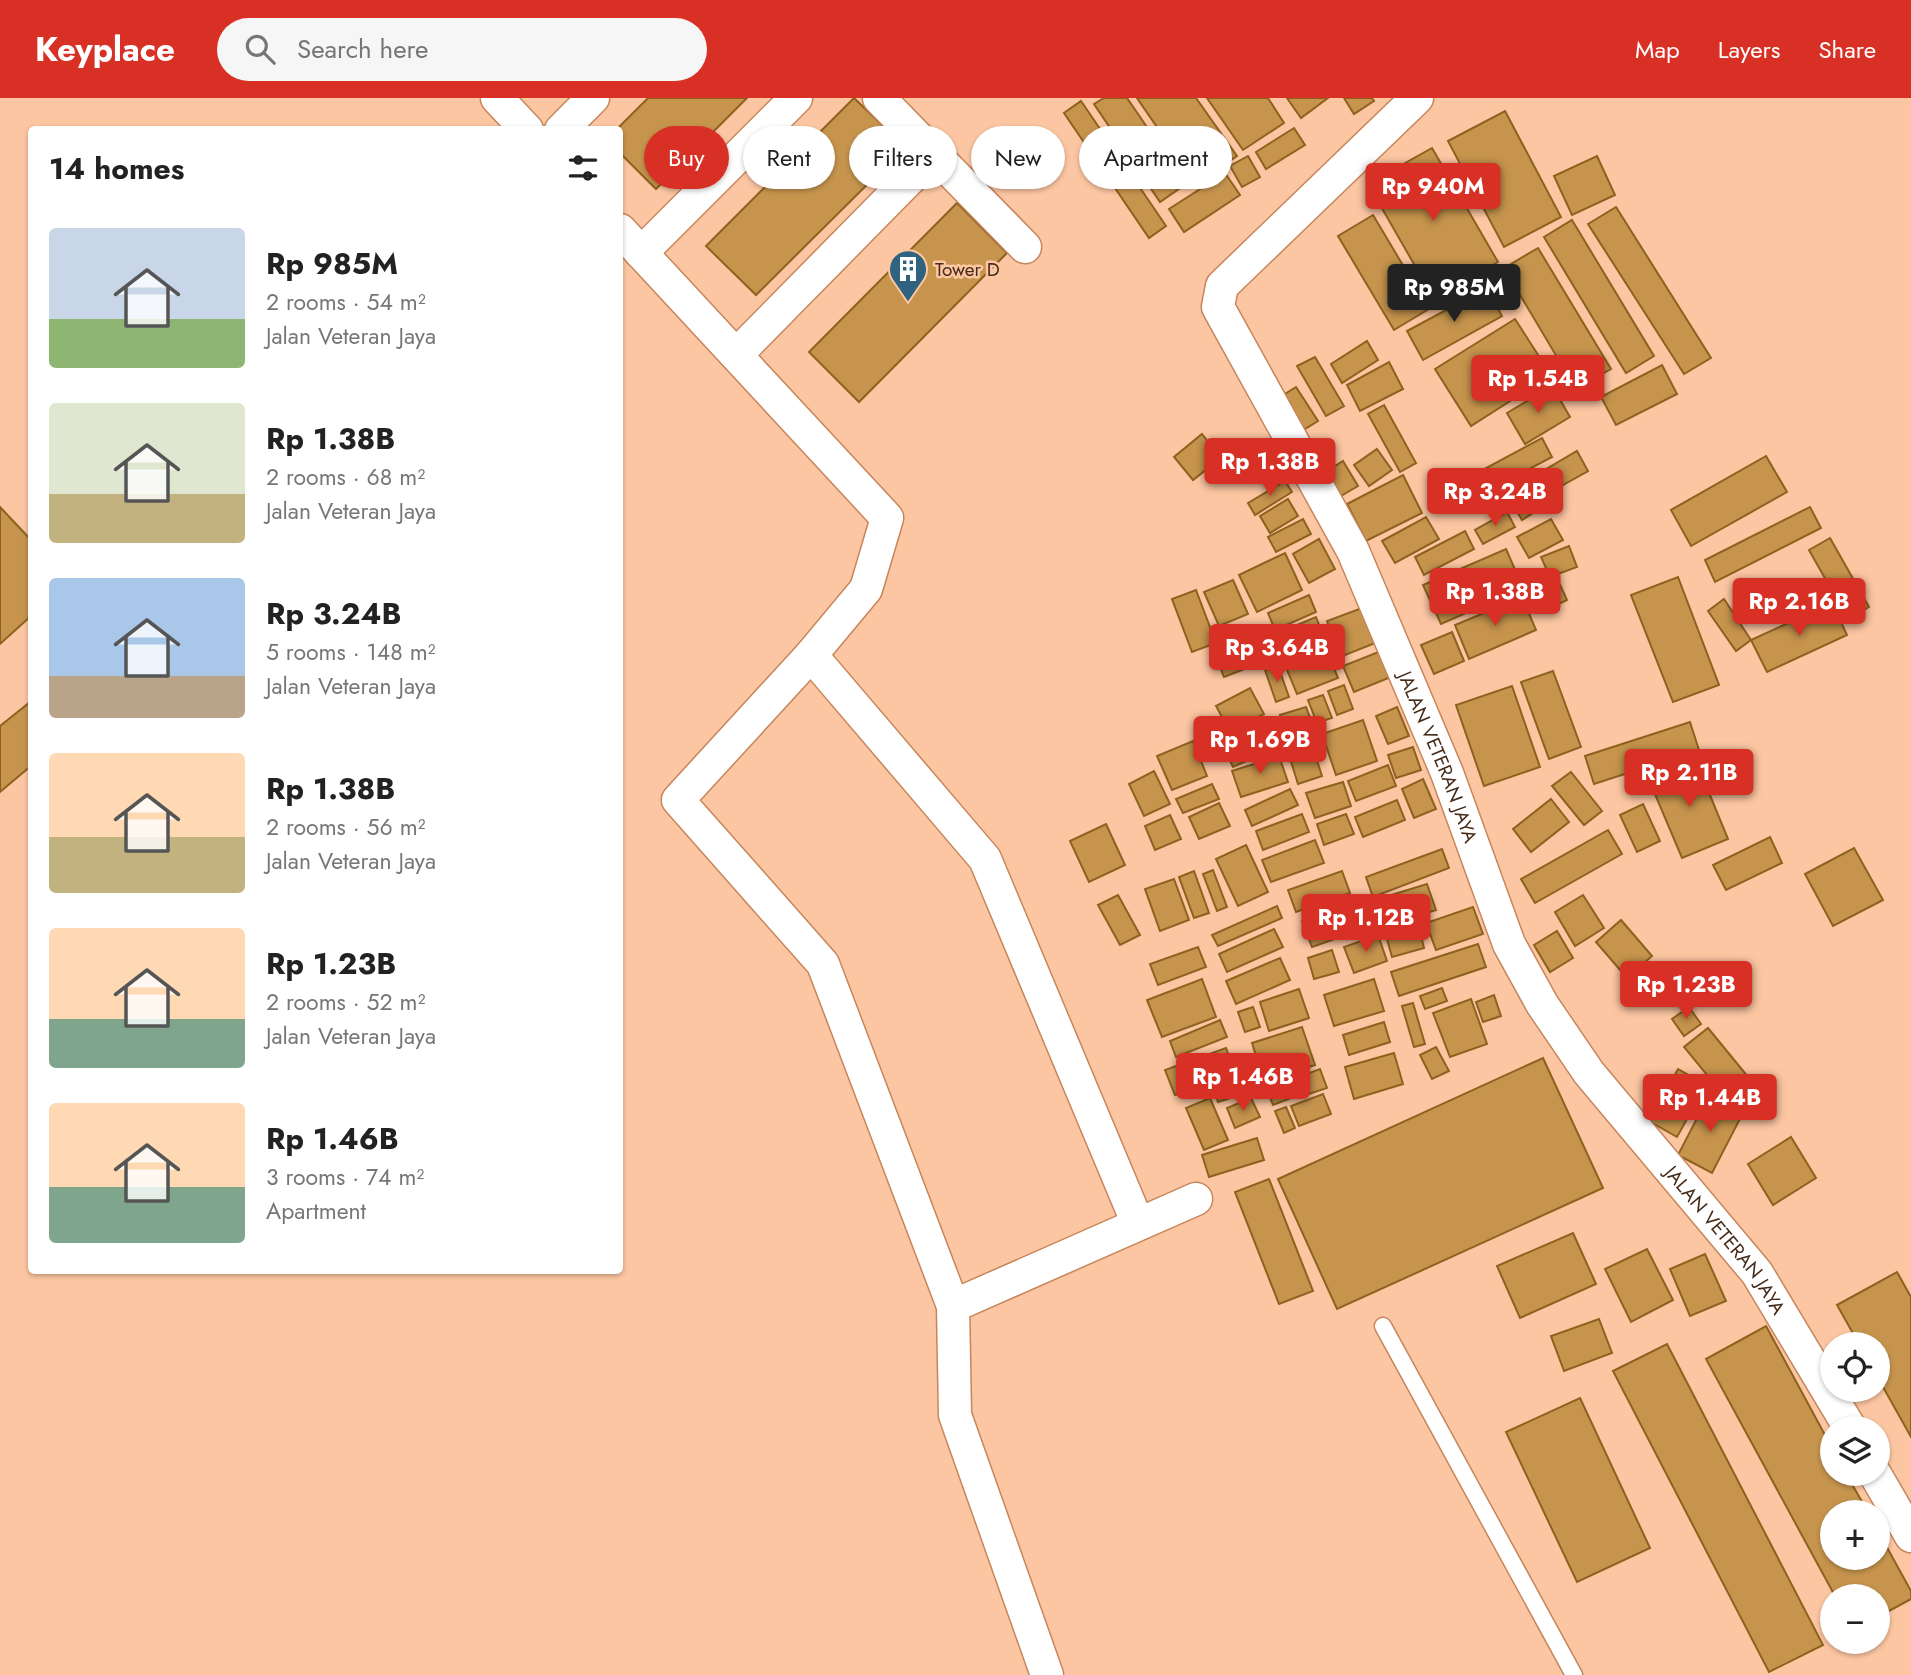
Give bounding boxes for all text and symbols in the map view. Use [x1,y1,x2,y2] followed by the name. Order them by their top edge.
[217,18,707,81] search box
[35,26,175,73] text: Keyplace
[241,30,279,68] icon: search
[297,30,428,68] text: Search here
[1635,32,1680,67] text: Map
[1718,32,1780,67] text: Layers
[1818,32,1876,67] text: Share
[644,126,729,189] chip: Buy
[743,126,835,189] chip: Rent
[849,126,957,189] chip: Filters
[971,126,1065,189] chip: New
[1079,126,1232,189] chip: Apartment
[49,147,184,190] text: 14 homes
[564,149,602,187] icon: filters
[1368,164,1498,223] pin: Rp 940M
[1381,169,1485,203] text: Rp 940M
[266,242,398,285] text: Rp 985M
[887,248,929,303] building icon: Tower D
[105,256,189,340] icon: home
[935,256,1000,283] place label: Tower D
[1389,264,1519,324] pin: Rp 985M
[1403,270,1505,304] text: Rp 985M
[266,285,426,319] text: 2 rooms · 54 m²
[266,319,436,353] text: Jalan Veteran Jaya
[1466,356,1610,415] pin: Rp 1.54B
[1487,361,1589,395] text: Rp 1.54B
[266,417,395,460] text: Rp 1.38B
[105,431,189,515] icon: home
[1198,438,1342,498] pin: Rp 1.38B
[1220,444,1320,478] text: Rp 1.38B
[266,460,425,494] text: 2 rooms · 68 m²
[1423,468,1567,528] pin: Rp 3.24B
[1443,474,1547,508] text: Rp 3.24B
[266,494,436,528] text: Jalan Veteran Jaya
[1423,568,1567,628] pin: Rp 1.38B
[1445,574,1545,608] text: Rp 1.38B
[1727,578,1871,638] pin: Rp 2.16B
[1749,584,1849,618] text: Rp 2.16B
[266,592,401,635] text: Rp 3.24B
[105,606,189,690] icon: home
[1205,624,1349,684] pin: Rp 3.64B
[1225,630,1329,664] text: Rp 3.64B
[266,635,436,669] text: 5 rooms · 148 m²
[1391,664,1485,847] street label: JALAN VETERAN JAYA
[266,669,436,703] text: Jalan Veteran Jaya
[1188,716,1332,776] pin: Rp 1.69B
[1209,722,1311,756] text: Rp 1.69B
[1617,750,1761,809] pin: Rp 2.11B
[1640,755,1738,789] text: Rp 2.11B
[266,767,395,810] text: Rp 1.38B
[105,781,189,865] icon: home
[266,810,426,844] text: 2 rooms · 56 m²
[266,844,436,878] text: Jalan Veteran Jaya
[1294,894,1438,954] pin: Rp 1.12B
[1317,900,1415,934] text: Rp 1.12B
[266,942,396,985] text: Rp 1.23B
[105,956,189,1040] icon: home
[1614,962,1758,1021] pin: Rp 1.23B
[1636,967,1736,1001] text: Rp 1.23B
[266,985,425,1019] text: 2 rooms · 52 m²
[266,1019,436,1053] text: Jalan Veteran Jaya
[1171,1054,1315,1113] pin: Rp 1.46B
[1192,1059,1294,1093] text: Rp 1.46B
[1638,1074,1782,1134] pin: Rp 1.44B
[1659,1080,1761,1114] text: Rp 1.44B
[266,1117,399,1160] text: Rp 1.46B
[105,1131,189,1215] icon: home
[1657,1158,1792,1320] street label: JALAN VETERAN JAYA
[266,1160,424,1194] text: 3 rooms · 74 m²
[266,1194,366,1228] text: Apartment
[1820,1332,1890,1654] map controls
[1820,1332,1890,1402] button: locate
[1820,1416,1890,1486] button: layers
[1820,1500,1890,1570] button: +
[1820,1584,1890,1654] button: −

